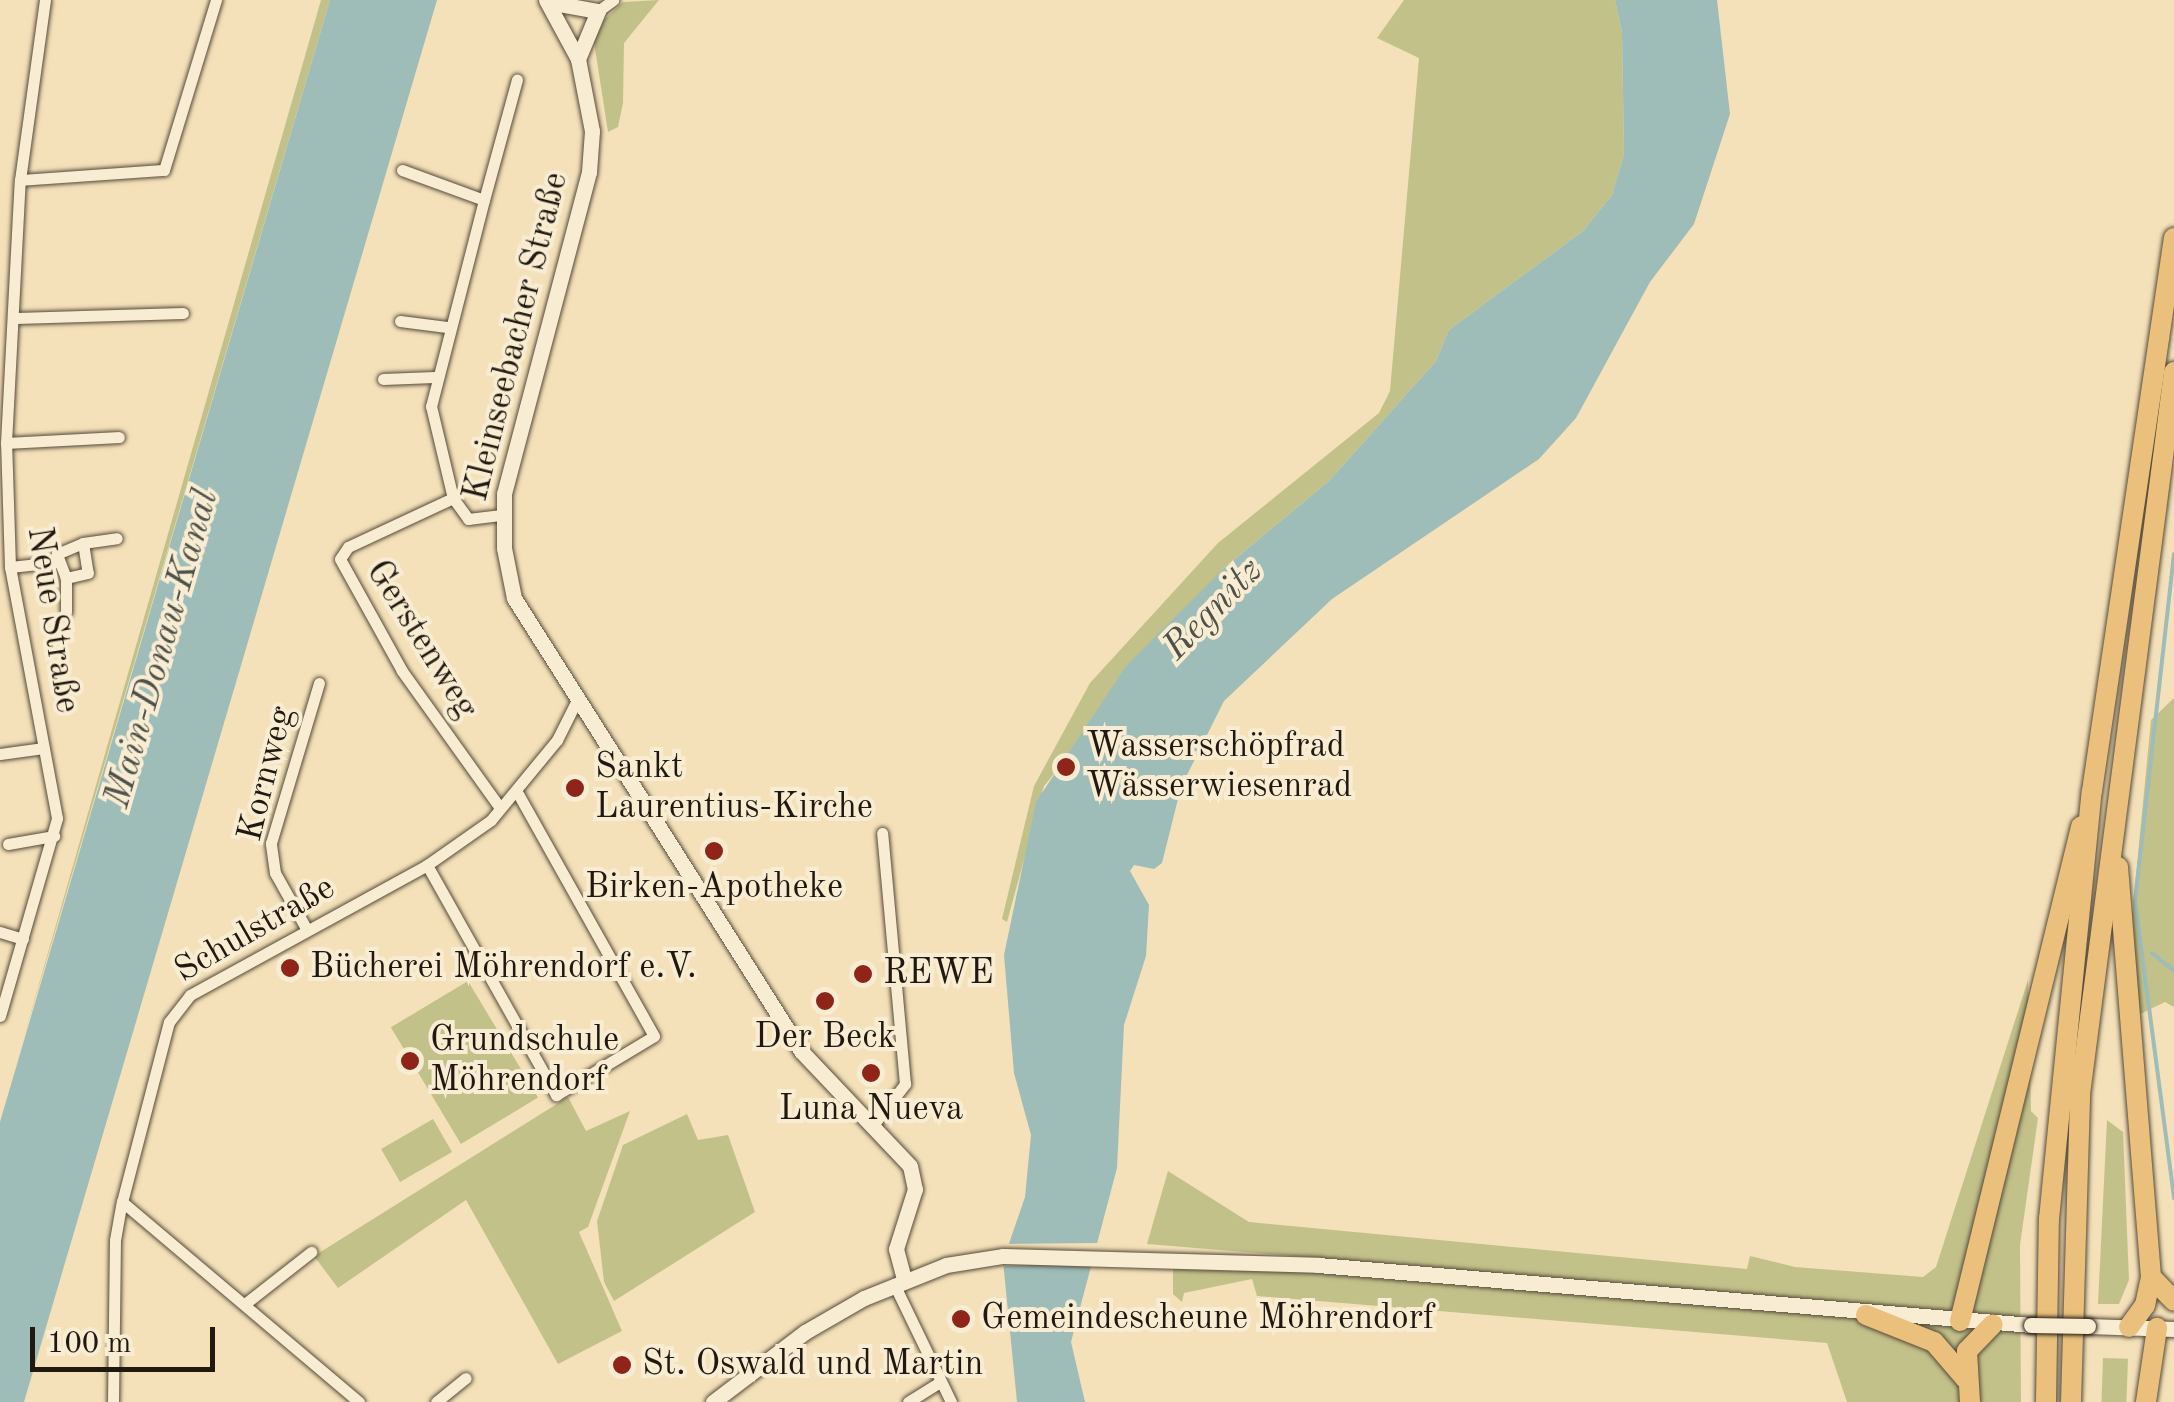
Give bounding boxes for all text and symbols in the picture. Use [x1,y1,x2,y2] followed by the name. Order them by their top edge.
[456,168,578,506] street label: Kleinseebacher Straße
[96,485,230,813] water label: Main-Donau-Kanal
[17,524,87,716] street label: Neue Straße
[1154,549,1274,671] water label: Regnitz
[356,553,486,727] street label: Gerstenweg
[230,702,304,846] street label: Kornweg
[1086,726,1352,808] place label: Wasserschöpfrad Wässerwiesenrad
[595,747,873,829] place label: Sankt Laurentius-Kirche
[1055,756,1077,778] marker: Wasserschöpfrad Wässerwiesenrad
[564,777,586,799] marker: Sankt Laurentius-Kirche
[703,840,725,862] marker: Birken-Apotheke
[168,867,342,993] street label: Schulstraße
[585,867,843,909] place label: Birken-Apotheke
[310,947,697,989] place label: Bücherei Möhrendorf e.V.
[883,953,994,995] place label: REWE
[279,957,301,979] marker: Bücherei Möhrendorf e.V.
[852,963,874,985] marker: REWE
[814,990,836,1012] marker: Der Beck
[754,1017,896,1059] place label: Der Beck
[430,1020,619,1102] place label: Grundschule Möhrendorf
[399,1050,421,1072] marker: Grundschule Möhrendorf
[860,1062,882,1084] marker: Luna Nueva
[779,1089,963,1131] place label: Luna Nueva
[981,1298,1435,1340] place label: Gemeindescheune Möhrendorf
[35,1307,220,1369] scale bar
[950,1308,972,1330] marker: Gemeindescheune Möhrendorf
[47,1329,131,1359] text: 100 m
[642,1344,983,1386] place label: St. Oswald und Martin
[611,1354,633,1376] marker: St. Oswald und Martin

